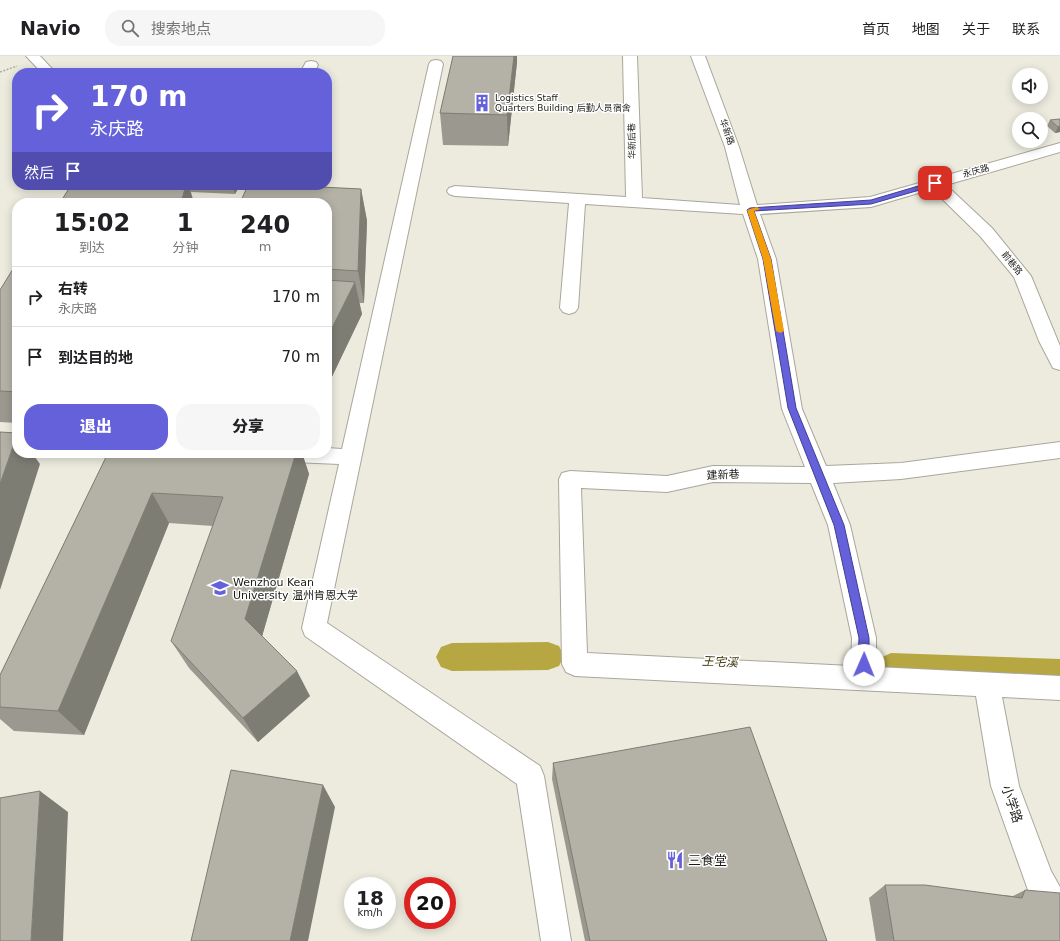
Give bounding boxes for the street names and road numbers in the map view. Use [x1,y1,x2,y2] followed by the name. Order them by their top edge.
[718,117,737,146] street label: 华新路
[626,123,637,159] street label: 华新后巷
[962,162,990,180] street label: 永庆路
[1000,249,1024,277] street label: 前巷路
[706,468,740,482] street label: 建新巷
[999,783,1025,825] street label: 小学路

